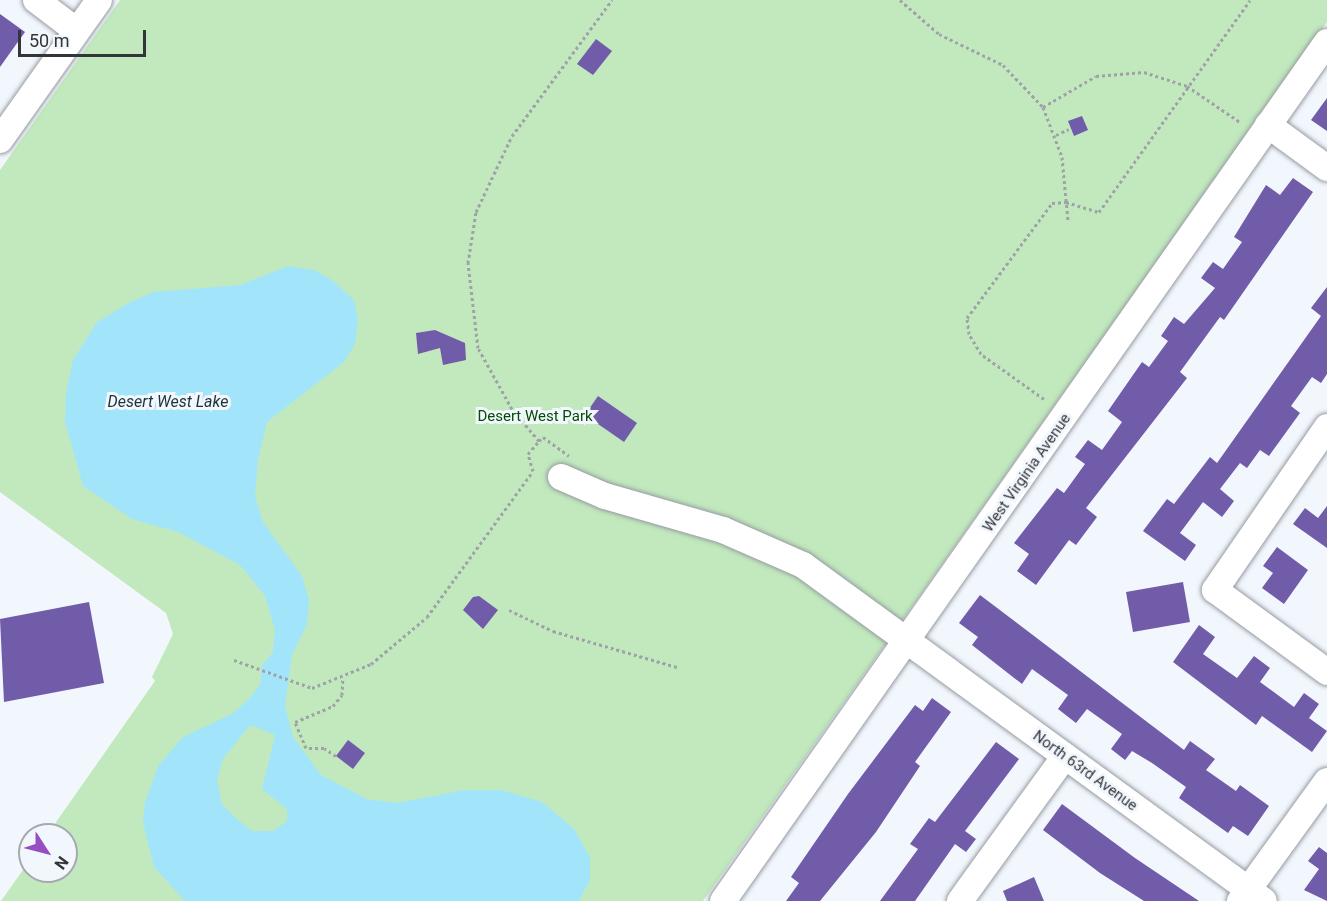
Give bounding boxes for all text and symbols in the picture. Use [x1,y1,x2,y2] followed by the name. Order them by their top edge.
[21,18,148,56] scale bar
[29,30,69,51] text: 50 m
[108,392,228,412] water label: Desert West Lake
[477,408,593,426] park label: Desert West Park
[979,410,1075,536] street label: West Virginia Avenue
[1029,727,1141,815] street label: North 63rd Avenue
[18,823,78,883] north arrow
[50,853,72,873] text: N

